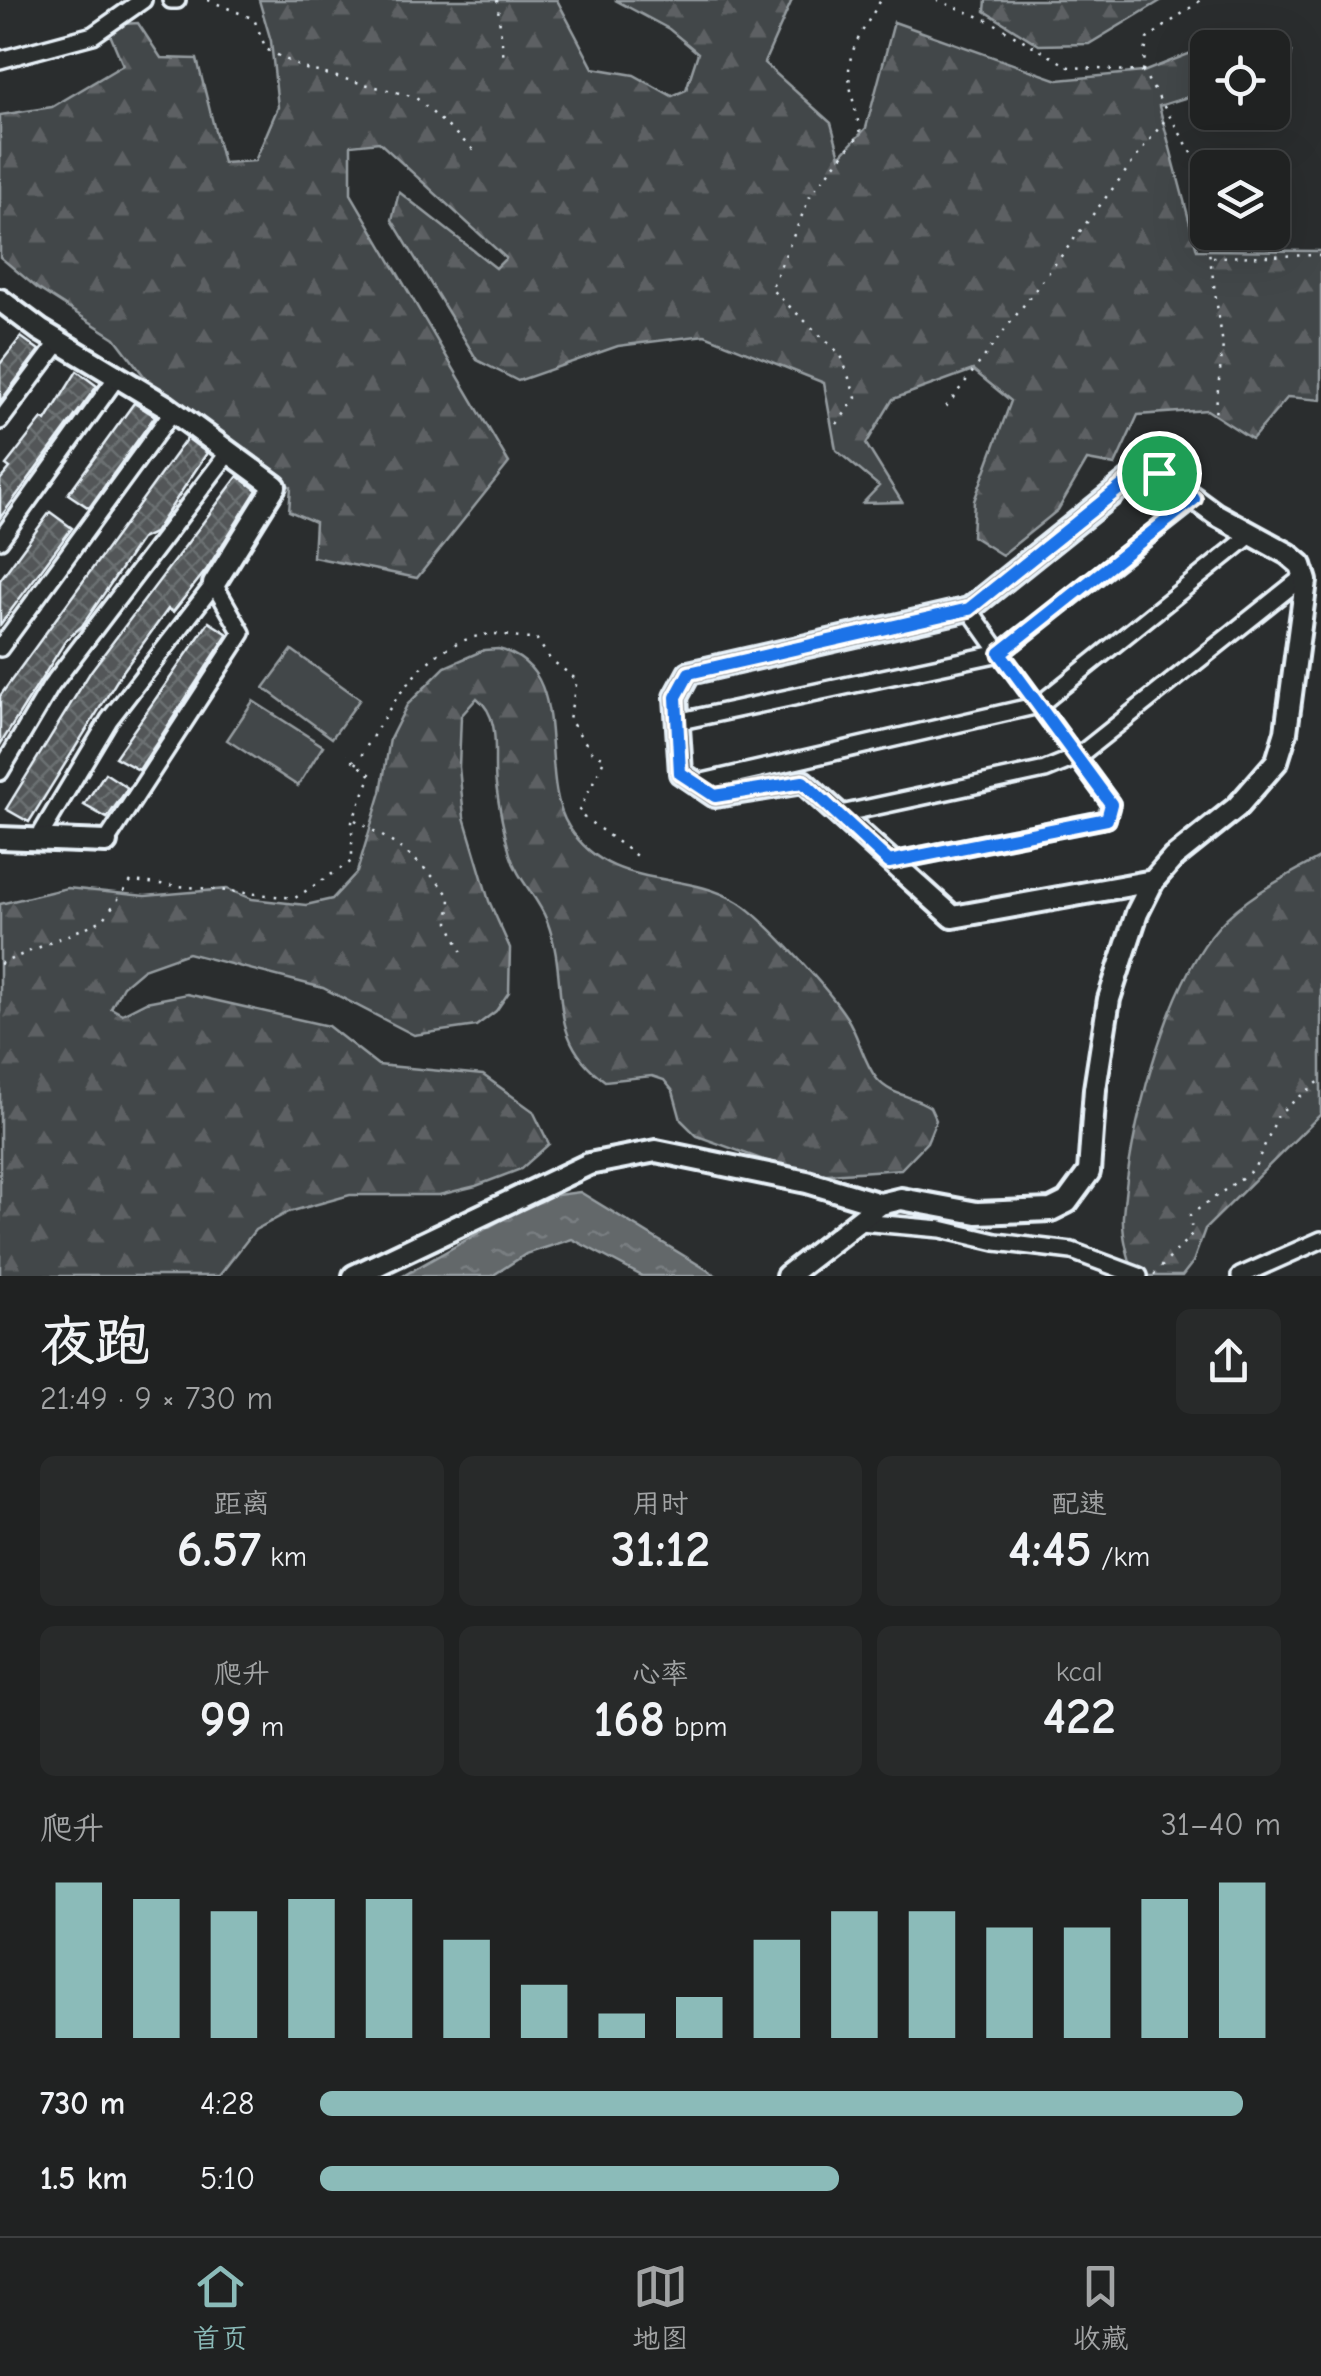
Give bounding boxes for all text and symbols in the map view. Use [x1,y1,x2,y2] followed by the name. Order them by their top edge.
[1190,30,1290,250] map controls
[1190,30,1290,130] button: locate
[1190,150,1290,250] button: layers
[1117,431,1202,516] pin
[1132,446,1187,501] icon: arrive
[1176,1309,1281,1414] button: share
[40,1310,150,1374] text: 夜跑
[40,1380,273,1417] text: 21:49 · 9 × 730 m
[214,1488,270,1520] text: 距离
[632,1488,689,1520] text: 用时
[1051,1488,1107,1520] text: 配速
[177,1521,261,1579] text: 6.57
[611,1521,710,1579] text: 31:12
[1008,1521,1092,1579] text: 4:45
[261,1541,307,1573] text: km
[1092,1541,1150,1573] text: /km
[1056,1656,1103,1688] text: kcal
[214,1658,270,1690] text: 爬升
[632,1658,689,1690] text: 心率
[1043,1688,1116,1746] text: 422
[199,1691,252,1749] text: 99
[594,1691,665,1749] text: 168
[252,1711,284,1743] text: m
[665,1711,727,1743] text: bpm
[1161,1806,1281,1843] text: 31–40 m
[40,1810,104,1847] text: 爬升
[40,2085,125,2122] text: 730 m
[200,2085,255,2122] text: 4:28
[40,2160,128,2197] text: 1.5 km
[200,2160,255,2197] text: 5:10
[192,2259,248,2356] tab: 首页
[632,2259,689,2356] tab: 地图
[1073,2259,1129,2356] tab: 收藏

